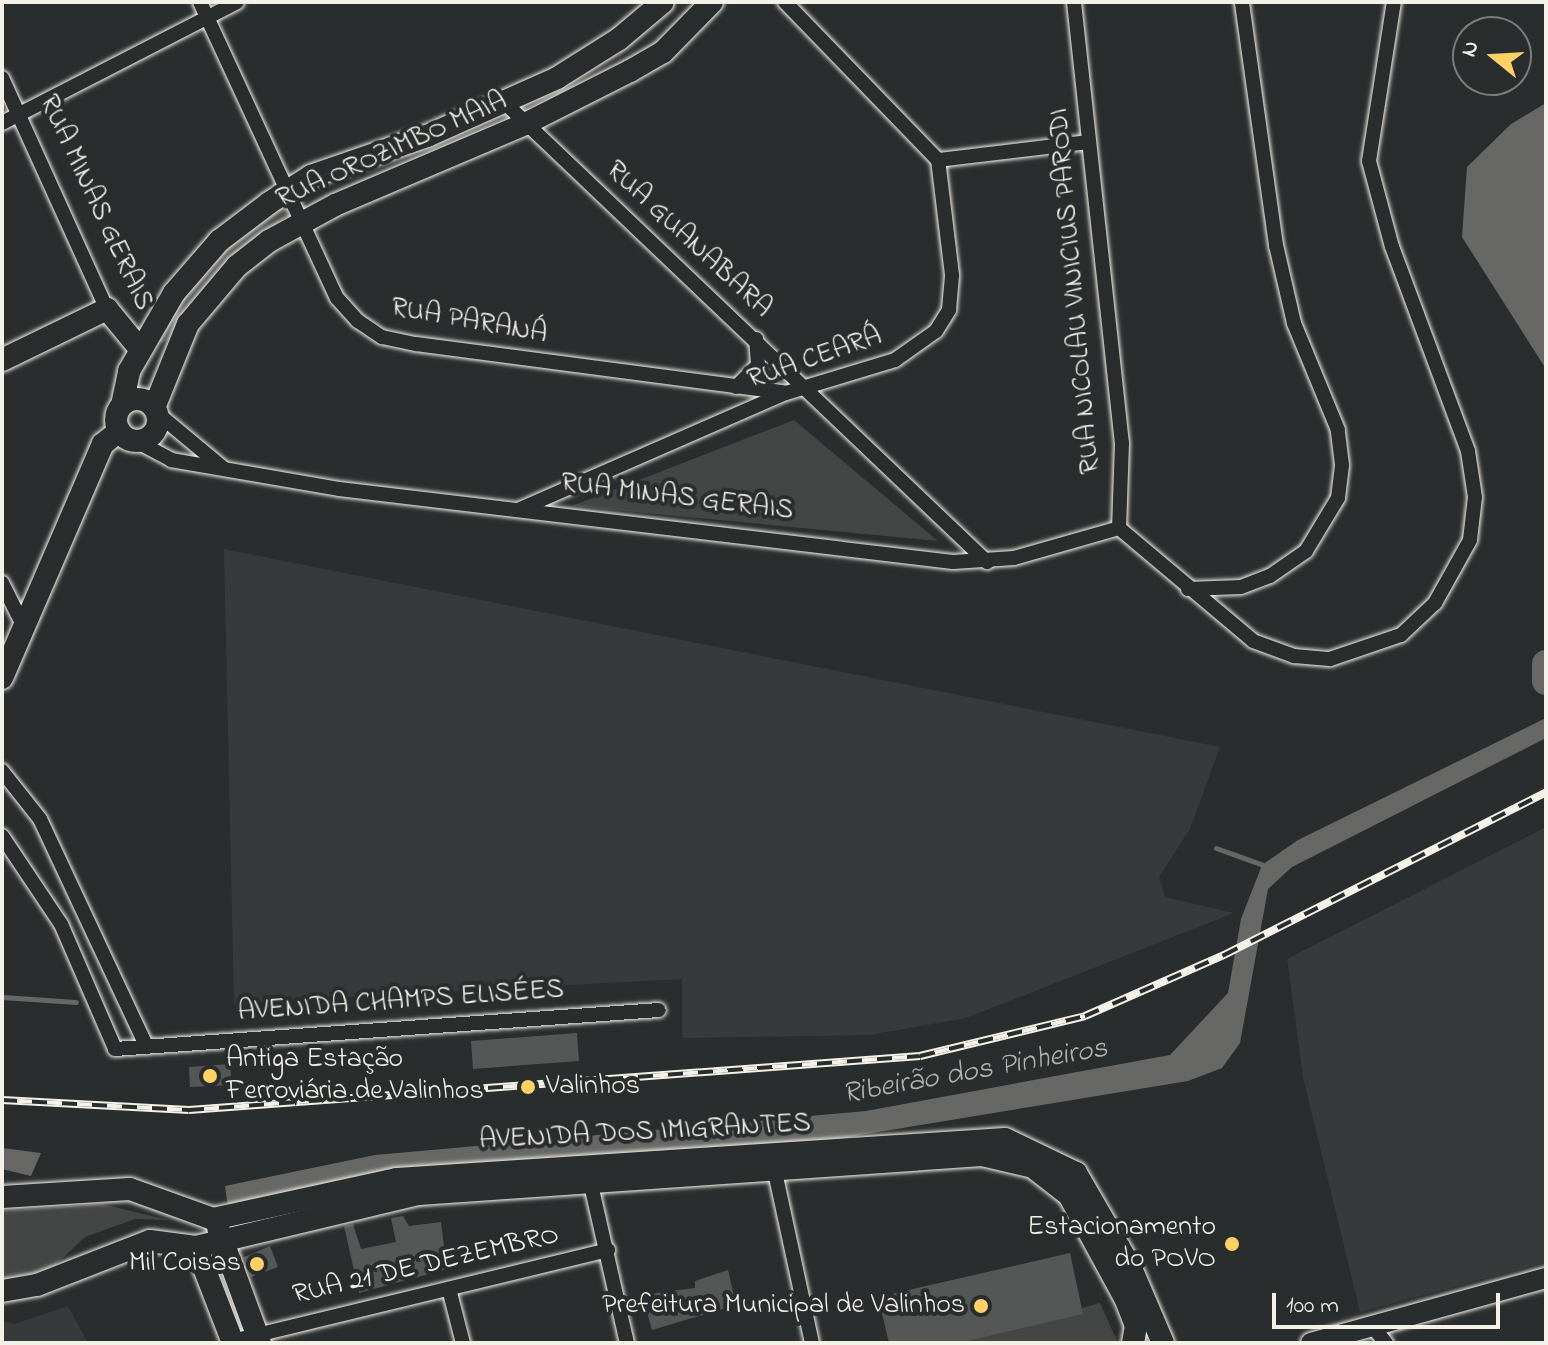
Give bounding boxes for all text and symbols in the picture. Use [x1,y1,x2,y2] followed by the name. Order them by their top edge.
[1452,16,1532,96] north arrow
[1454,37,1489,61] text: N
[272,85,512,217] street label: RUA OROZIMBO MAIA
[30,90,160,316] street label: RUA MINAS GERAIS
[1043,107,1109,475] street label: RUA NICOLAU VINICIUS PARODI
[598,154,778,326] street label: RUA GUANABARA
[388,292,550,352] street label: RUA PARANÁ
[743,320,887,398] street label: RUA CEARÁ
[559,467,795,529] street label: RUA MINAS GERAIS
[237,974,565,1030] street label: AVENIDA CHAMPS ELISÉES
[840,1031,1110,1113] water label: Ribeirão dos Pinheiros
[226,1043,484,1109] place label: Antiga Estação Ferroviária de Valinhos
[201,1067,219,1085] marker: Antiga Estação Ferroviária de Valinhos
[546,1070,640,1104] place label: Valinhos
[517,1076,539,1098] marker: Valinhos
[478,1108,812,1158] street label: AVENIDA DOS IMIGRANTES
[1027,1211,1216,1277] place label: Estacionamento do POVO
[290,1219,562,1313] street label: RUA 21 DE DEZEMBRO
[1223,1235,1241,1253] marker: Estacionamento do POVO
[129,1247,241,1281] place label: Mil Coisas
[248,1255,266,1273] marker: Mil Coisas
[1276,1277,1504,1327] scale bar
[602,1289,965,1323] place label: Prefeitura Municipal de Valinhos
[1286,1289,1339,1324] text: 100 m
[972,1297,990,1315] marker: Prefeitura Municipal de Valinhos

